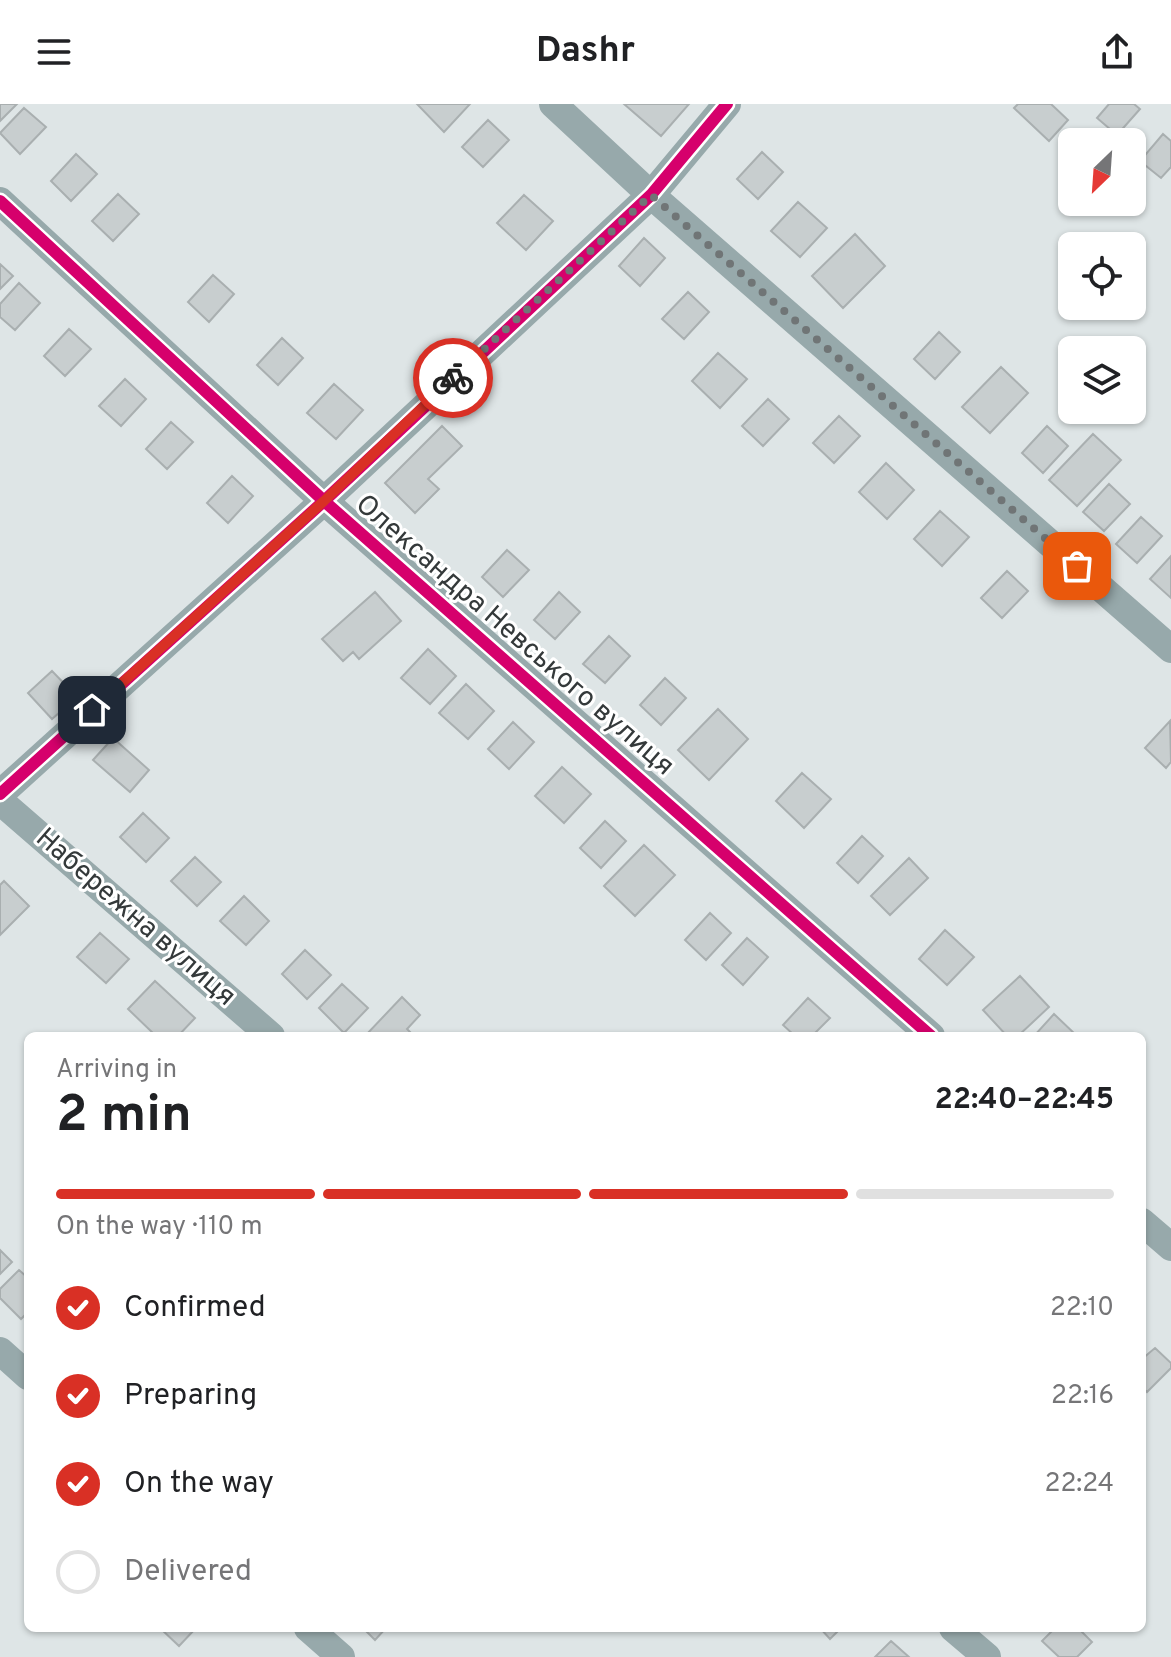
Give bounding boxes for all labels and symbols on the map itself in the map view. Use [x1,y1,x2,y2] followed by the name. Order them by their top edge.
[1058,128,1146,216] north arrow
[413,338,493,418] courier
[347,487,681,785] street label: Олександра Невського вулиця
[1043,532,1111,600] pin
[58,676,126,744] pin
[27,821,243,1015] street label: Набережна вулиця

